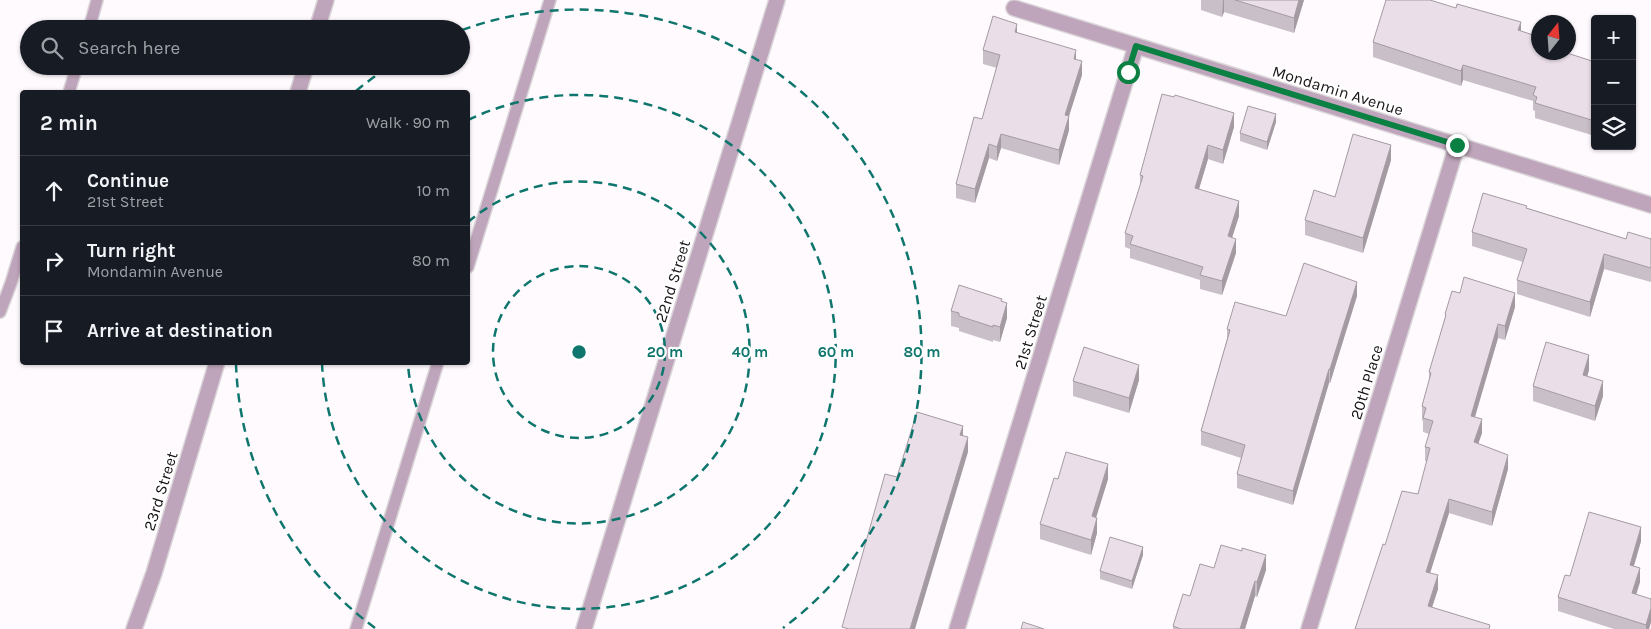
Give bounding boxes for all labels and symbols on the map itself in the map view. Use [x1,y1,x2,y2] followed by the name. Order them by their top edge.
[1531,15,1576,60] north arrow
[1117,61,1140,84] route start
[1270,61,1406,119] street label: Mondamin Avenue
[1446,134,1469,157] route end
[651,238,694,325] street label: 22nd Street
[1010,293,1051,372] street label: 21st Street
[570,343,588,361] centre of rings
[647,343,683,361] text: 20 m
[732,343,768,361] text: 40 m
[818,343,854,361] text: 60 m
[903,343,941,361] text: 80 m
[1346,343,1387,422] street label: 20th Place
[139,449,182,533] street label: 23rd Street

